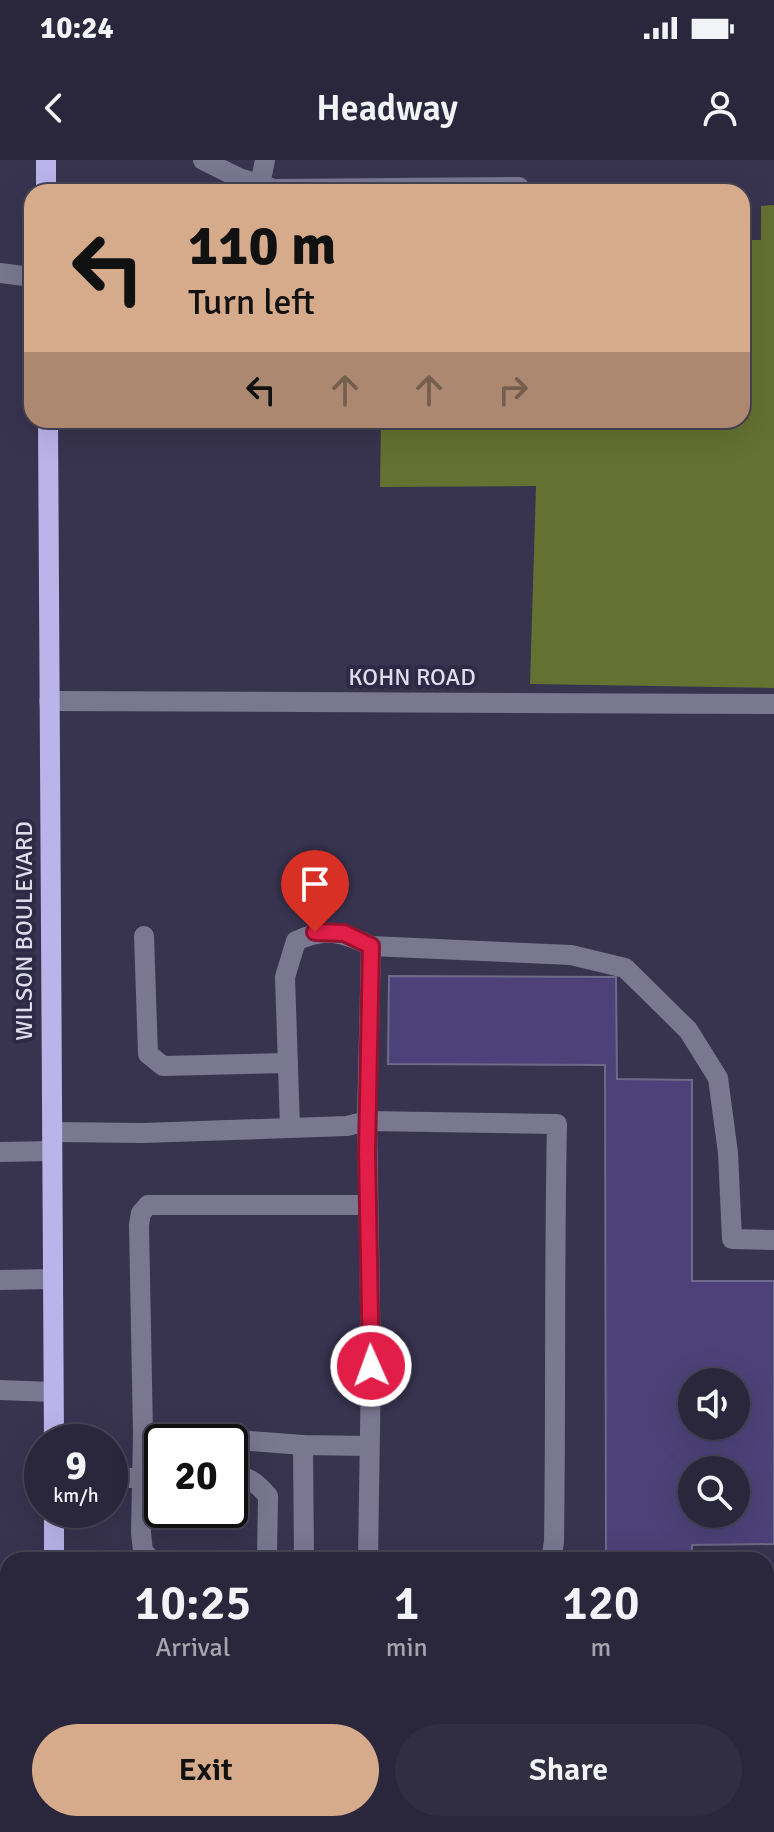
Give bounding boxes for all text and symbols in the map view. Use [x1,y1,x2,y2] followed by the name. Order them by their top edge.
[40,10,114,47] text: 10:24
[32,86,76,130] icon: back
[316,86,458,131] text: Headway
[698,86,742,130] icon: person
[188,211,336,280] text: 110 m
[56,216,160,320] icon: left
[188,280,315,325] text: Turn left
[239,368,283,412] icon: left
[323,368,367,412] icon: ahead
[407,368,451,412] icon: ahead
[491,368,535,412] icon: right
[348,662,476,692] street label: KOHN ROAD
[9,821,39,1041] street label: WILSON BOULEVARD
[281,850,349,932] pin
[293,862,337,906] icon: arrive
[329,1324,413,1408] position arrow
[678,1368,750,1528] map controls
[678,1368,750,1440] button: sound
[144,1424,248,1528] speed limit sign: 20
[65,1441,87,1491] text: 9
[678,1456,750,1528] button: search
[53,1483,99,1508] text: km/h
[134,1574,251,1633] text: 10:25
[394,1574,420,1633] text: 1
[562,1574,640,1633] text: 120
[155,1632,230,1664] text: Arrival
[386,1632,428,1664] text: min
[590,1632,611,1664] text: m
[32,1724,379,1816] button: Exit
[395,1724,742,1816] button: Share

